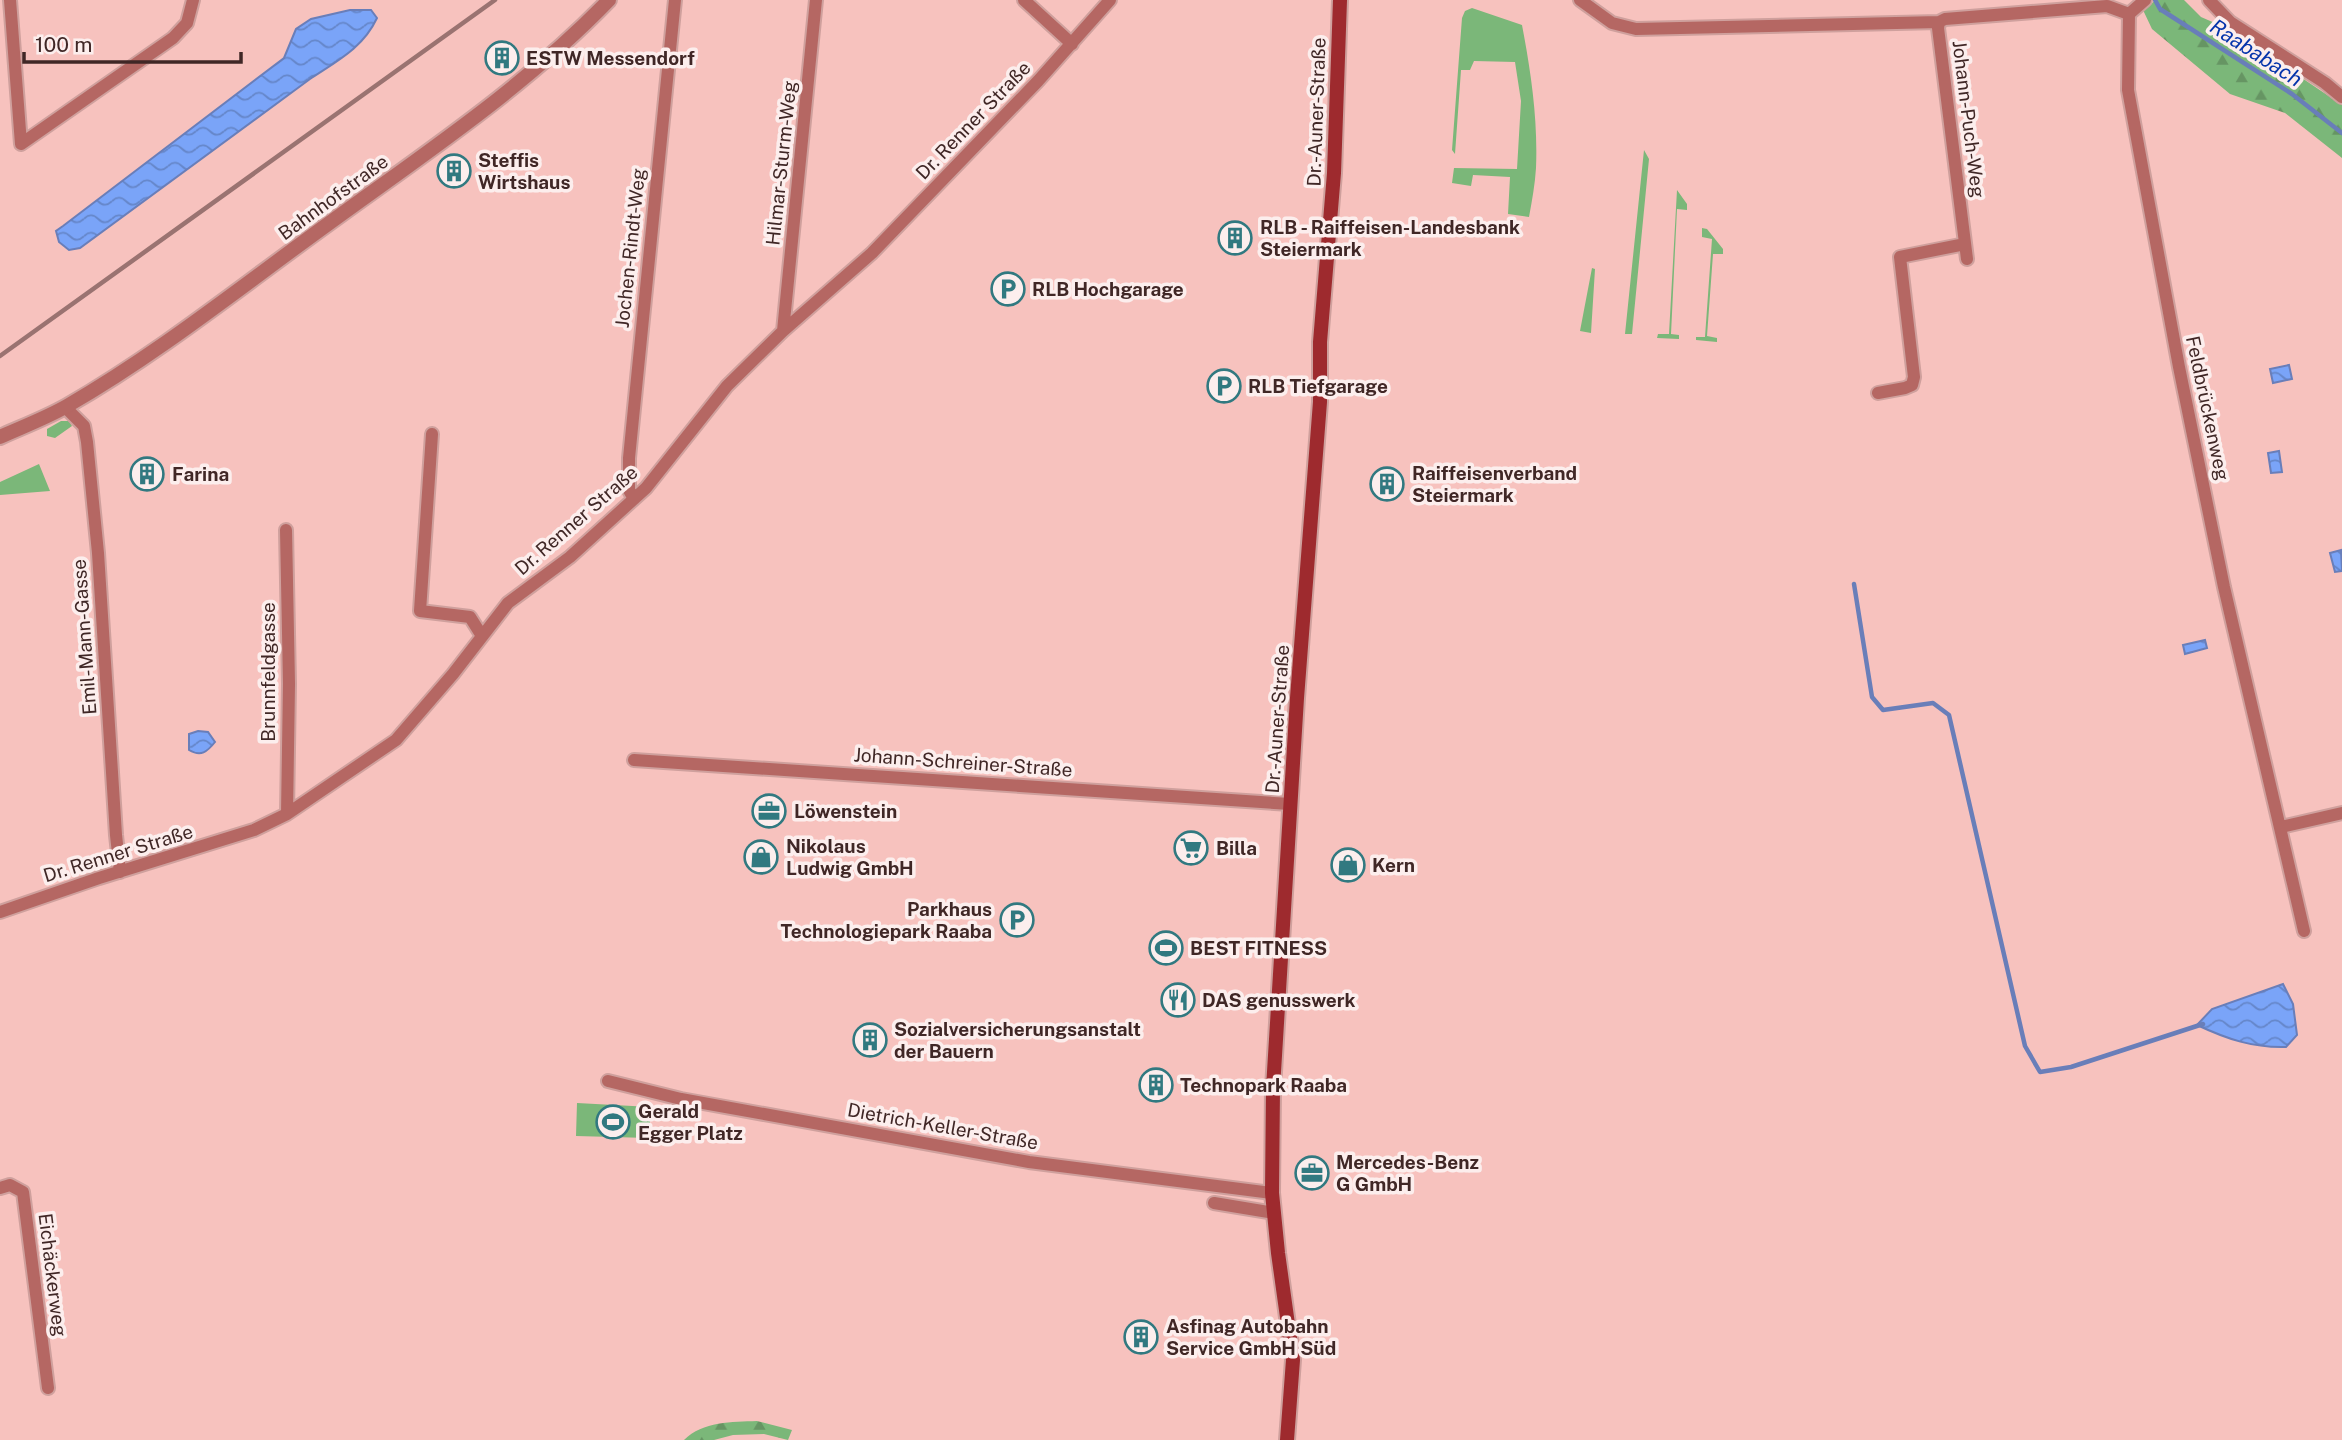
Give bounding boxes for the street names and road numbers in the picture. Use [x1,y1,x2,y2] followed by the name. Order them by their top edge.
[1302,37,1330,187] street label: Dr.-Auner-Straße
[1948,39,1990,199] street label: Johann-Puch-Weg
[911,56,1035,184] street label: Dr. Renner Straße
[761,79,801,246] street label: Hilmar-Sturm-Weg
[274,150,392,244] street label: Bahnhofstraße
[611,167,649,329] street label: Jochen-Rindt-Weg
[2182,334,2234,482] street label: Feldbrückenweg
[510,461,642,579] street label: Dr. Renner Straße
[68,558,100,716] street label: Emil-Mann-Gasse
[257,602,279,742] street label: Brunnfeldgasse
[1261,644,1293,794] street label: Dr.-Auner-Straße
[853,743,1073,781] street label: Johann-Schreiner-Straße
[41,820,195,886] street label: Dr. Renner Straße
[846,1098,1040,1154] street label: Dietrich-Keller-Straße
[35,1212,71,1338] street label: Eichäckerweg

